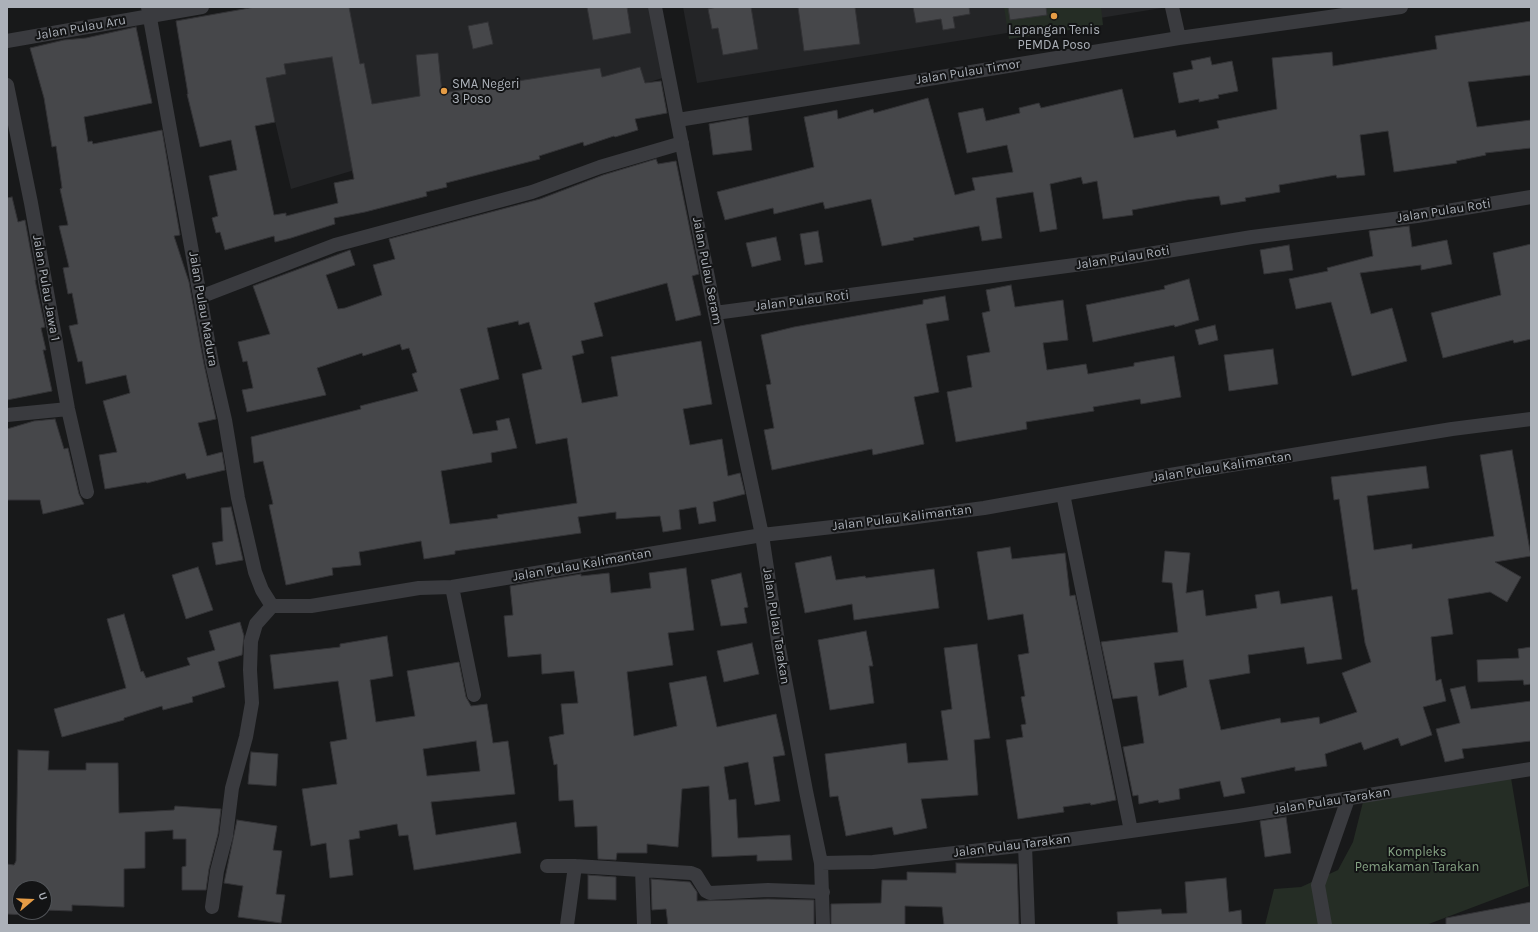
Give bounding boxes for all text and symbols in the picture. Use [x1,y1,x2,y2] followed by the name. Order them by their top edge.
[1049,11,1059,21] marker: Lapangan Tenis PEMDA Poso
[35,12,127,44] street label: Jalan Pulau Aru
[1008,22,1100,53] place label: Lapangan Tenis PEMDA Poso
[915,56,1021,88] street label: Jalan Pulau Timor
[452,76,520,107] place label: SMA Negeri 3 Poso
[439,86,449,96] marker: SMA Negeri 3 Poso
[1396,196,1492,226] street label: Jalan Pulau Roti
[689,216,725,326] street label: Jalan Pulau Seram
[29,234,63,342] street label: Jalan Pulau Jawa 1
[1075,243,1171,273] street label: Jalan Pulau Roti
[185,250,221,368] street label: Jalan Pulau Madura
[754,287,850,315] street label: Jalan Pulau Roti
[1151,448,1293,486] street label: Jalan Pulau Kalimantan
[831,502,973,534] street label: Jalan Pulau Kalimantan
[511,545,653,585] street label: Jalan Pulau Kalimantan
[759,567,793,685] street label: Jalan Pulau Tarakan
[1273,784,1391,818] street label: Jalan Pulau Tarakan
[953,831,1071,861] street label: Jalan Pulau Tarakan
[1355,844,1479,875] park label: Kompleks Pemakaman Tarakan
[12,880,52,920] north arrow
[35,891,50,902] text: U

